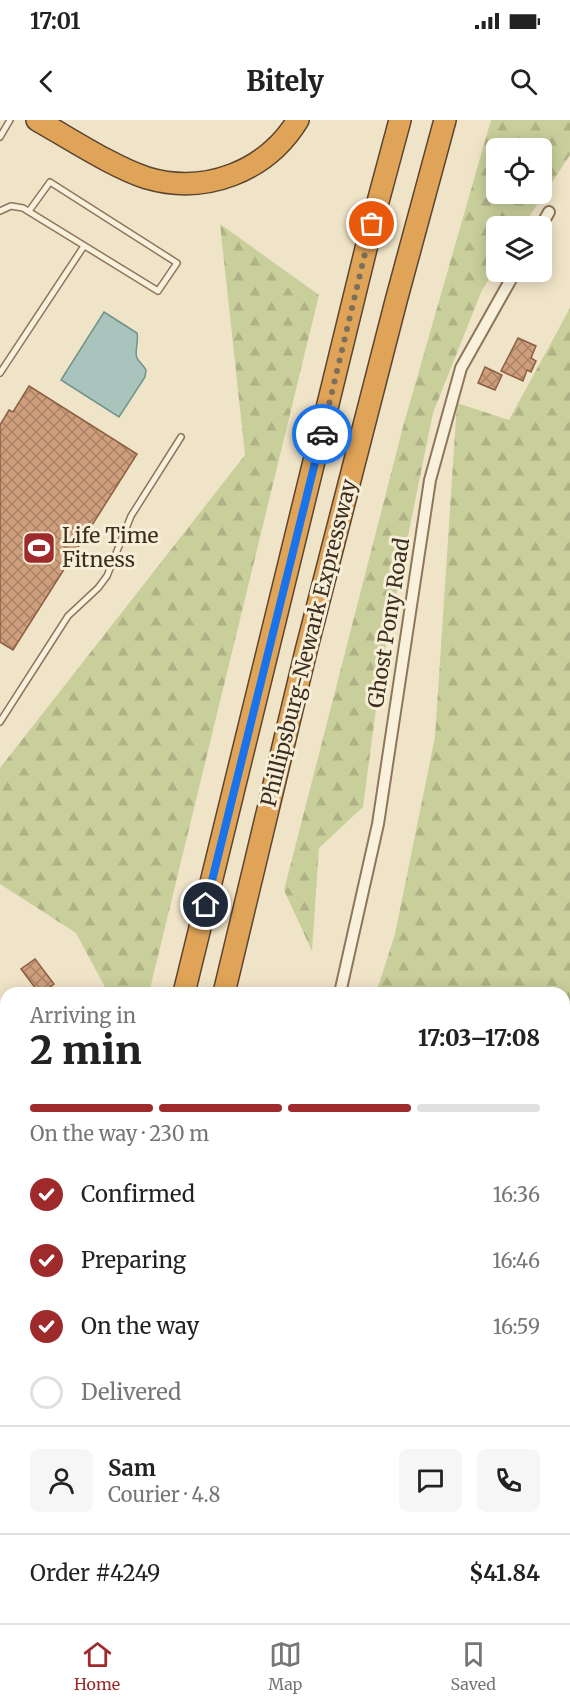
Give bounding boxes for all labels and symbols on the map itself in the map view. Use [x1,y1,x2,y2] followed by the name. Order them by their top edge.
[346,198,397,249] pin
[292,404,352,464] courier
[255,476,363,809] street label: Phillipsburg-Newark Expressway
[62,522,159,573] place label: Life Time Fitness
[21,530,57,566] sports icon: Life Time Fitness
[362,536,415,710] street label: Ghost Pony Road
[180,879,231,930] pin

